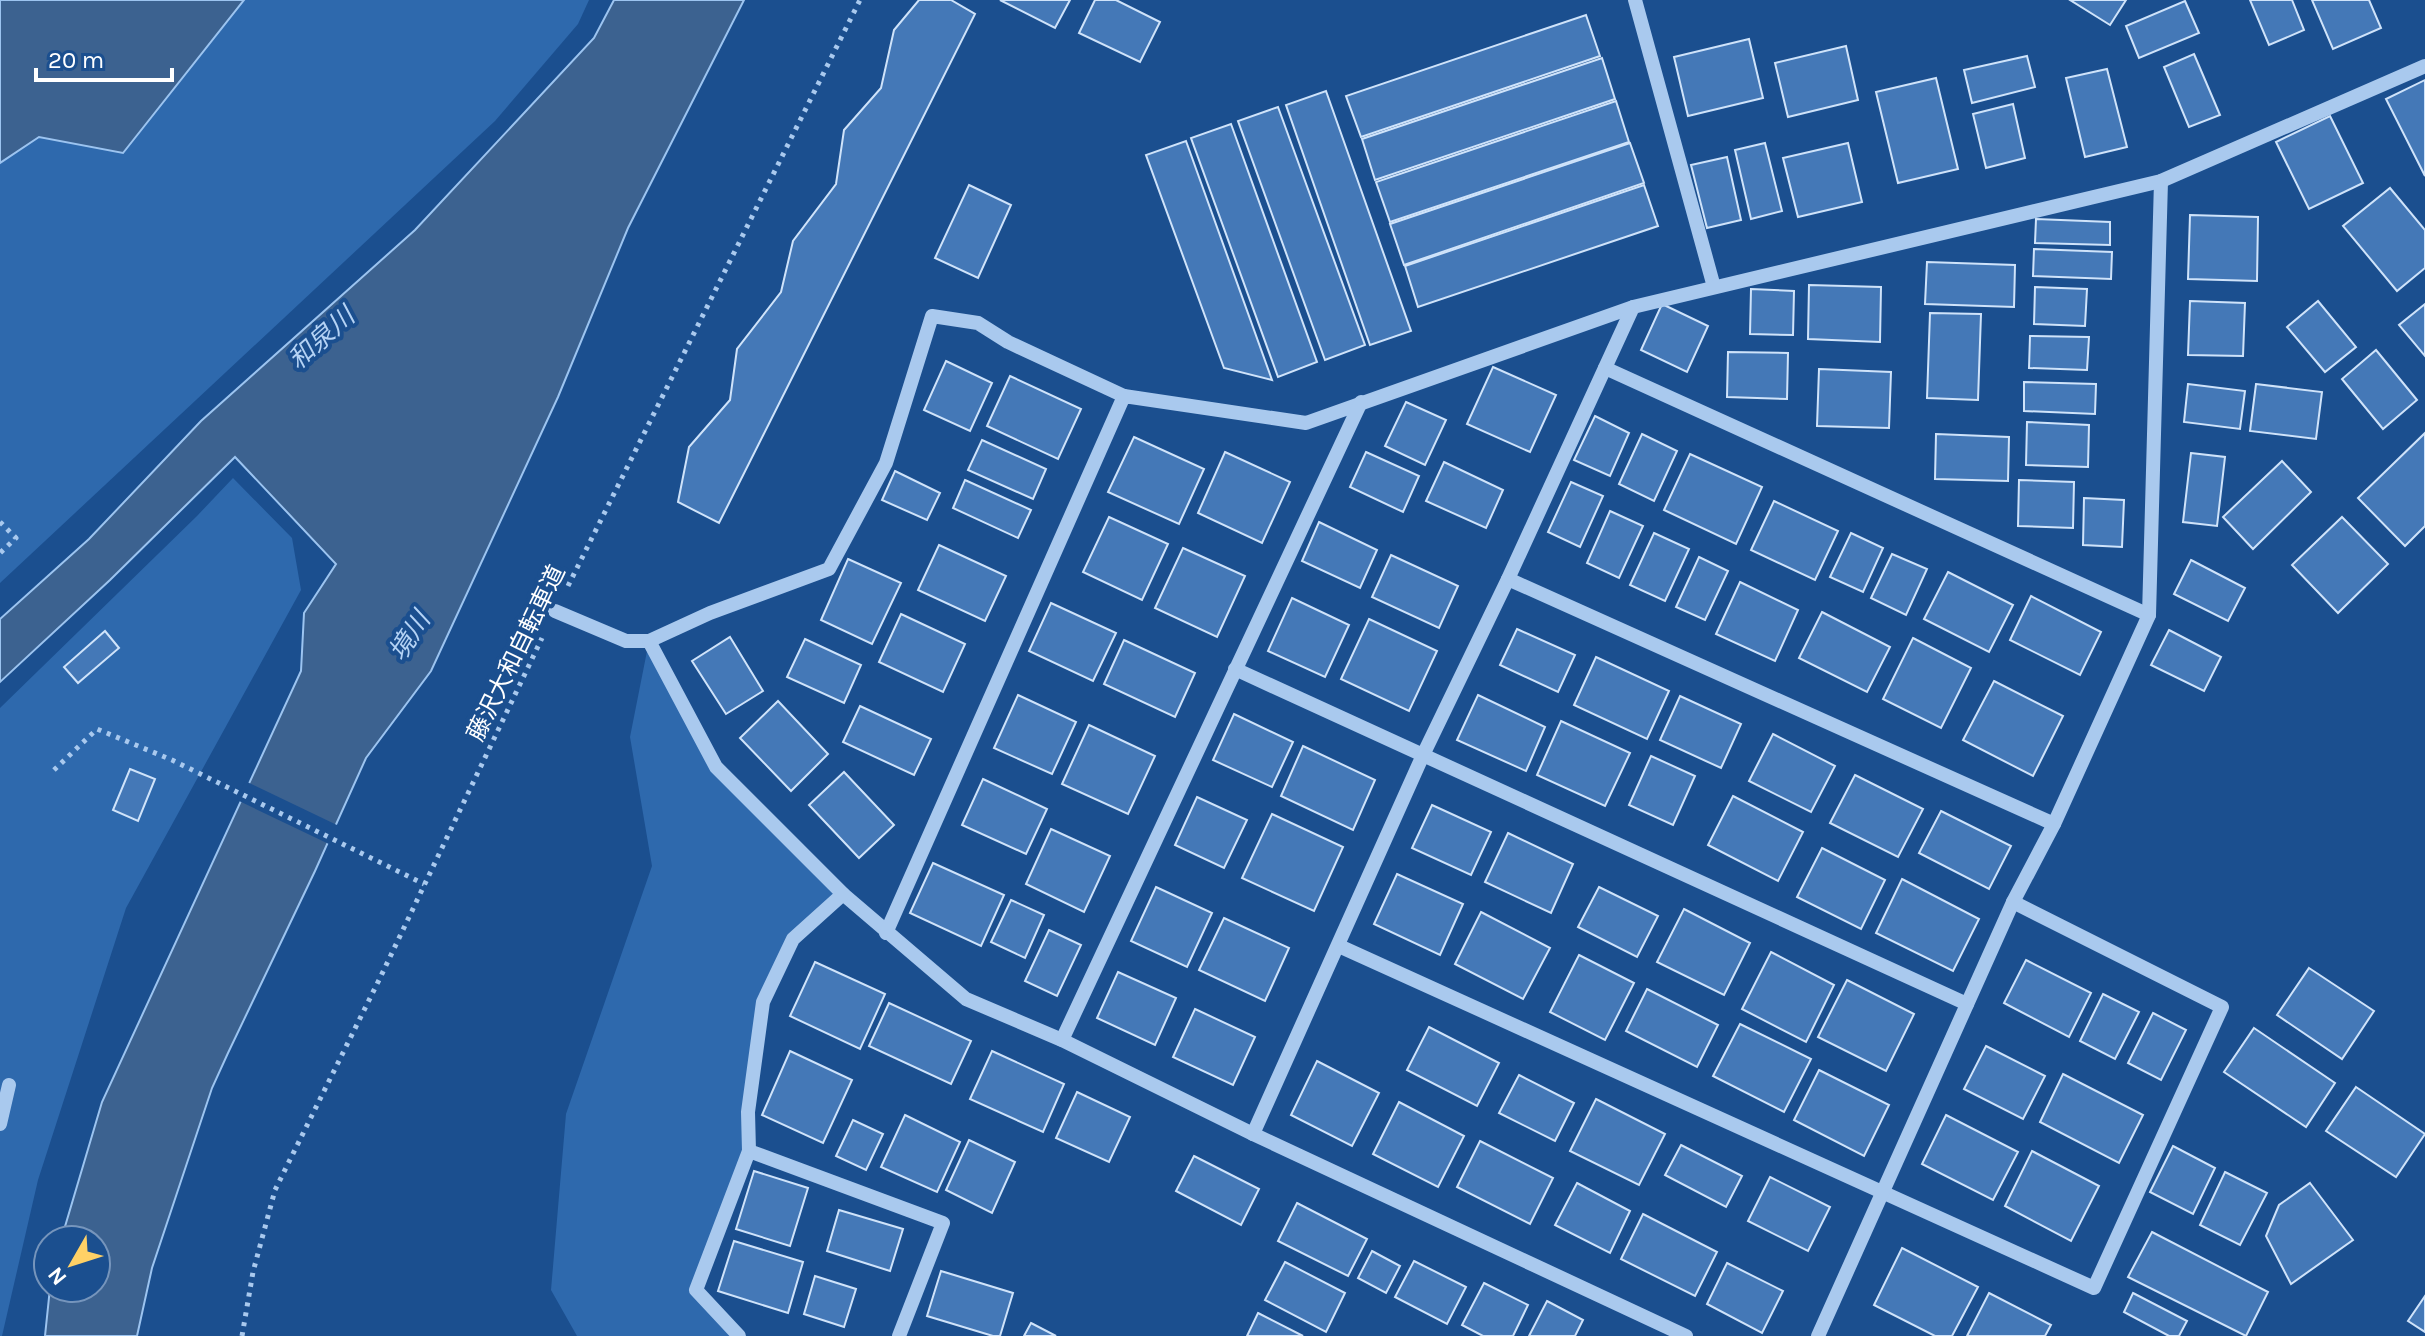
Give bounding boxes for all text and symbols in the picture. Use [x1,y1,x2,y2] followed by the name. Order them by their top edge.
[36,32,172,82] scale bar
[48,46,104,74] text: 20 m
[282,299,363,376] water label: 和泉川
[461,561,571,745] street label: 藤沢大和自転車道
[382,604,438,667] water label: 境川
[32,1224,112,1304] north arrow
[42,1262,72,1290] text: N

